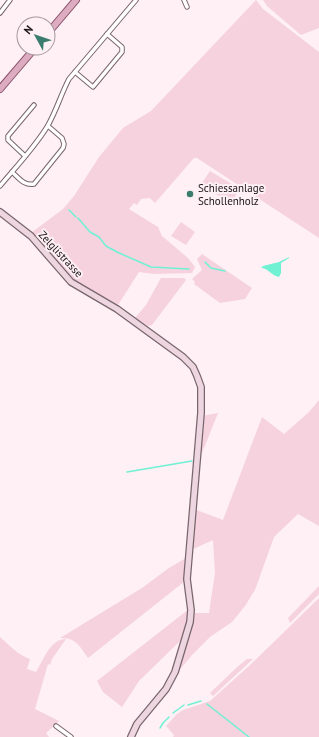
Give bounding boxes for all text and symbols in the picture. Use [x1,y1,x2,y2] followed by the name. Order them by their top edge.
[16,16,56,56] north arrow
[21,22,36,37] text: N
[198,181,265,208] place label: Schiessanlage Schollenholz
[185,189,195,199] marker: Schiessanlage Schollenholz
[36,228,86,281] street label: Zelglistrasse

